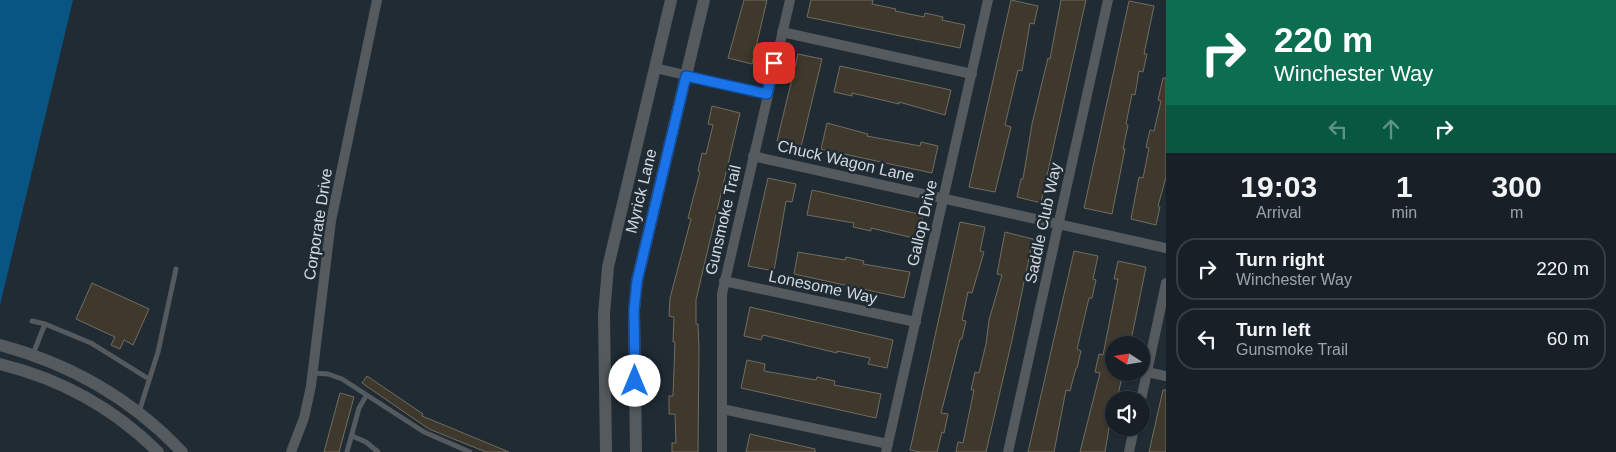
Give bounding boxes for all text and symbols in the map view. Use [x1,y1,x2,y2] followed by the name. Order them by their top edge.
[1191,20,1256,85] icon: right
[1274,20,1373,59] text: 220 m
[753,42,795,84] pin
[760,49,788,77] icon: arrive
[1274,61,1433,86] text: Winchester Way
[1324,115,1352,143] icon: left
[1377,115,1405,143] icon: ahead
[1430,115,1458,143] icon: right
[776,137,916,185] street label: Chuck Wagon Lane
[622,147,660,235] street label: Myrick Lane
[1022,161,1064,285] street label: Saddle Club Way
[702,164,744,276] street label: Gunsmoke Trail
[301,167,335,281] street label: Corporate Drive
[1240,170,1317,203] text: 19:03
[1396,170,1413,203] text: 1
[1492,170,1542,203] text: 300
[904,178,940,268] street label: Gallop Drive
[1256,204,1301,221] text: Arrival
[1391,204,1417,221] text: min
[1510,204,1523,221] text: m
[1236,249,1324,270] text: Turn right
[1193,255,1221,283] icon: right
[1536,258,1589,279] text: 220 m
[767,267,879,307] street label: Lonesome Way
[1236,271,1352,288] text: Winchester Way
[1236,319,1311,340] text: Turn left
[1193,325,1221,353] icon: left
[1547,328,1589,349] text: 60 m
[1105,336,1150,381] north arrow
[1105,336,1150,436] map controls
[1236,341,1348,358] text: Gunsmoke Trail
[608,354,660,406] position arrow
[1105,391,1150,436] button: sound

